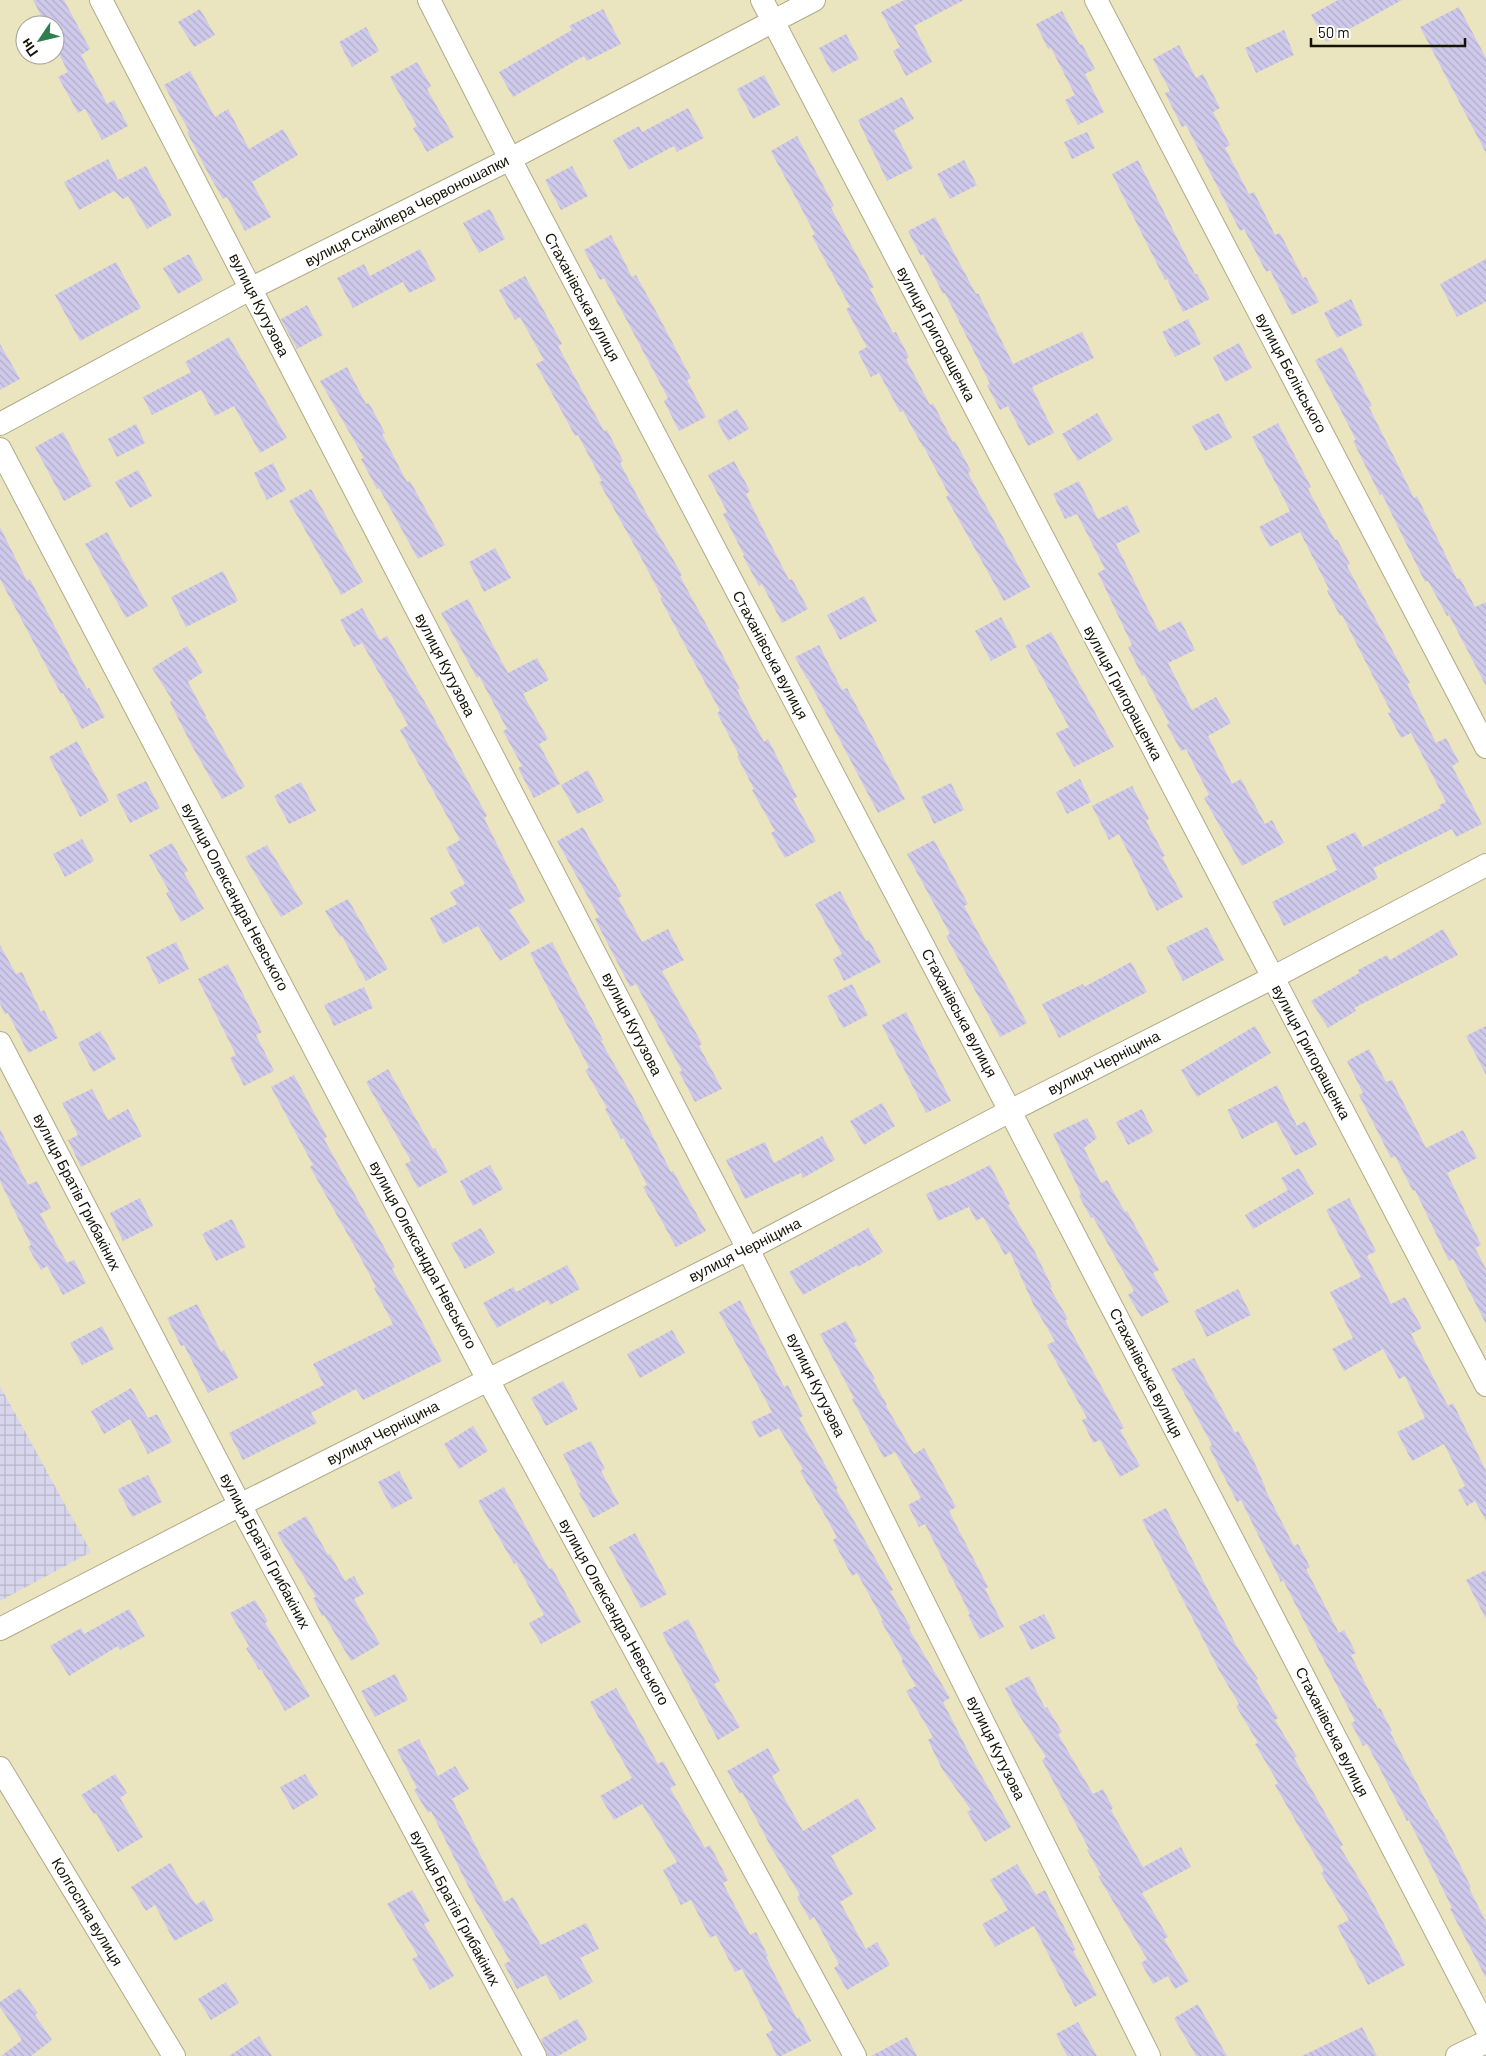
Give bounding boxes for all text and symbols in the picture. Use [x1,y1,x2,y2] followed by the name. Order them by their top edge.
[15,15,65,65] north arrow
[1311,15,1465,47] scale bar
[1318,23,1350,41] text: 50 m
[17,35,41,60] text: Пн
[302,151,512,270] street label: вулиця Снайпера Червоношапки
[541,229,624,364] street label: Стаханівська вулиця
[226,250,294,360] street label: вулиця Кутузова
[894,263,980,404] street label: вулиця Григоращенка
[1253,309,1331,436] street label: вулиця Бєлінського
[729,587,812,722] street label: Стаханівська вулиця
[412,610,480,720] street label: вулиця Кутузова
[1081,622,1167,763] street label: вулиця Григоращенка
[179,799,293,994] street label: вулиця Олександра Невського
[918,945,1001,1080] street label: Стаханівська вулиця
[599,969,667,1079] street label: вулиця Кутузова
[1269,981,1355,1122] street label: вулиця Григоращенка
[1044,1026,1163,1098] street label: вулиця Черніцина
[30,1110,126,1273] street label: вулиця Братів Грибакіних
[367,1157,481,1352] street label: вулиця Олександра Невського
[685,1213,804,1285] street label: вулиця Черніцина
[1106,1305,1187,1440] street label: Стаханівська вулиця
[784,1330,850,1440] street label: вулиця Кутузова
[323,1396,442,1468] street label: вулиця Черніцина
[217,1470,315,1632] street label: вулиця Братів Грибакіних
[556,1515,674,1708] street label: вулиця Олександра Невського
[1292,1664,1373,1799] street label: Стаханівська вулиця
[964,1693,1030,1803] street label: вулиця Кутузова
[407,1827,505,1989] street label: вулиця Братів Грибакіних
[48,1854,127,1969] street label: Колгоспна вулиця

